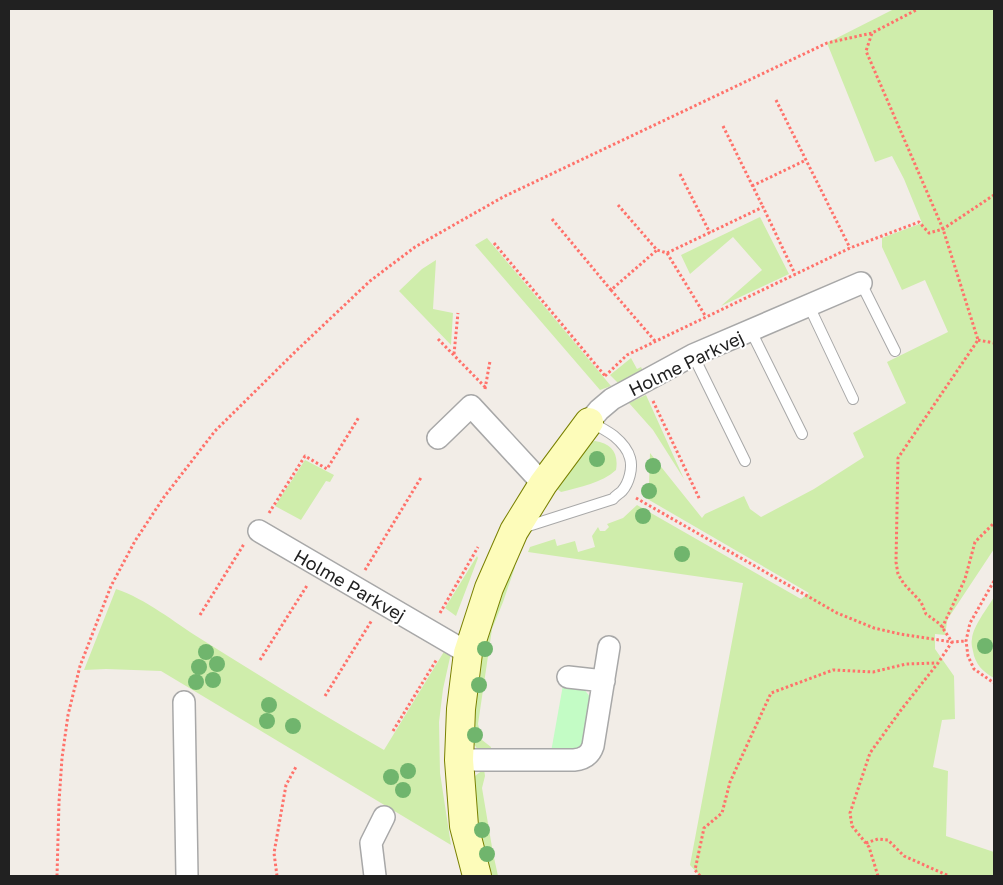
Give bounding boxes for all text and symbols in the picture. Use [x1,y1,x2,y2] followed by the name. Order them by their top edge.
[625,326,747,400] street label: Holme Parkvej
[290,544,410,626] street label: Holme Parkvej

